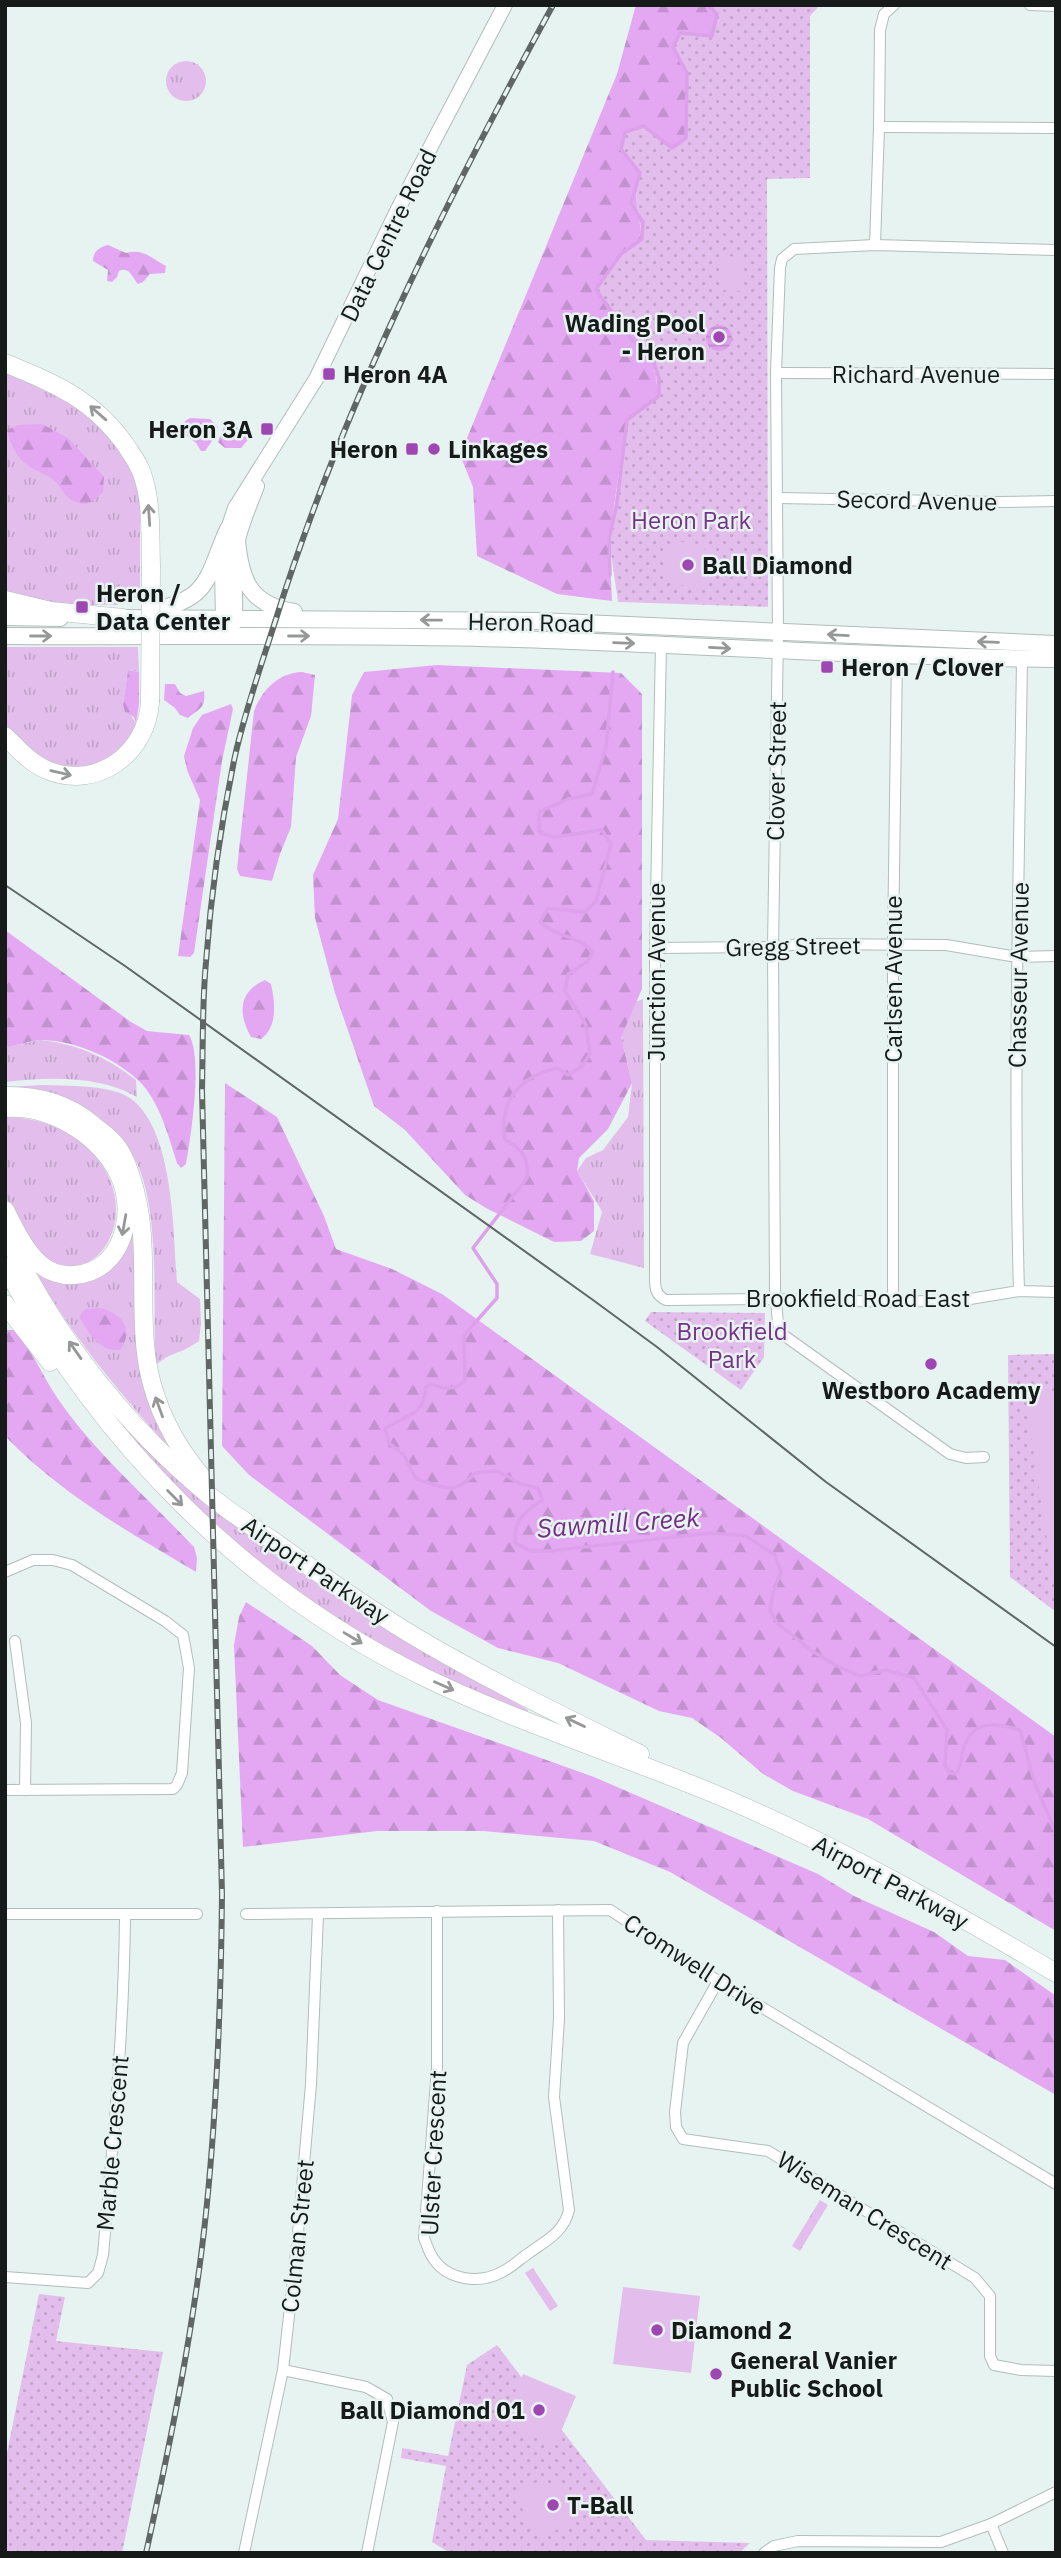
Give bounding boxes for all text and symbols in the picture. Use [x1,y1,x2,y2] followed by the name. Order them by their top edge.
[332,143,444,327] street label: Data Centre Road
[564,307,705,367] place label: Wading Pool - Heron
[711,329,727,345] marker: Wading Pool - Heron
[343,358,448,390] place label: Heron 4A
[832,358,1000,390] street label: Richard Avenue
[321,366,337,382] marker: Heron 4A
[89,405,107,421] one-way arrow
[148,413,253,445] place label: Heron 3A
[259,421,275,437] marker: Heron 3A
[330,433,398,465] place label: Heron
[448,433,548,465] place label: Linkages
[404,441,420,457] marker: Heron
[426,441,442,457] marker: Linkages
[836,483,998,517] street label: Secord Avenue
[143,504,156,527] one-way arrow
[631,504,751,536] park label: Heron Park
[702,549,853,581] place label: Ball Diamond
[680,557,696,573] marker: Ball Diamond
[96,577,231,637] place label: Heron / Data Center
[74,599,90,615] marker: Heron / Data Center
[467,605,595,639] street label: Heron Road
[420,613,443,627] one-way arrow
[827,628,850,641] one-way arrow
[29,629,52,643] one-way arrow
[287,629,310,643] one-way arrow
[976,635,999,648] one-way arrow
[612,637,635,650] one-way arrow
[708,641,731,654] one-way arrow
[841,651,1004,683] place label: Heron / Clover
[819,659,835,675] marker: Heron / Clover
[759,701,793,841] street label: Clover Street
[49,767,71,780] one-way arrow
[1000,882,1036,1068] street label: Chasseur Avenue
[640,883,672,1061] street label: Junction Avenue
[877,895,909,1063] street label: Carlsen Avenue
[725,929,861,963] street label: Gregg Street
[117,1213,130,1236] one-way arrow
[746,1282,970,1314] street label: Brookfield Road East
[676,1315,788,1375] park label: Brookfield Park
[68,1341,82,1360] one-way arrow
[923,1356,939,1372] marker: Westboro Academy
[822,1374,1041,1406] place label: Westboro Academy
[152,1396,164,1418] one-way arrow
[167,1489,184,1506] one-way arrow
[536,1499,701,1545] water label: Sawmill Creek
[236,1509,396,1631] street label: Airport Parkway
[343,1632,363,1646] one-way arrow
[433,1680,454,1693] one-way arrow
[565,1714,586,1728] one-way arrow
[808,1827,974,1937] street label: Airport Parkway
[618,1906,772,2022] street label: Cromwell Drive
[88,2054,136,2232] street label: Marble Crescent
[413,2069,453,2237] street label: Ulster Crescent
[771,2143,959,2277] street label: Wiseman Crescent
[273,2158,321,2314] street label: Colman Street
[671,2314,792,2346] place label: Diamond 2
[649,2322,665,2338] marker: Diamond 2
[730,2344,897,2404] place label: General Vanier Public School
[708,2366,724,2382] marker: General Vanier Public School
[340,2394,525,2426] place label: Ball Diamond 01
[531,2402,547,2418] marker: Ball Diamond 01
[567,2489,634,2521] place label: T-Ball
[545,2497,561,2513] marker: T-Ball

